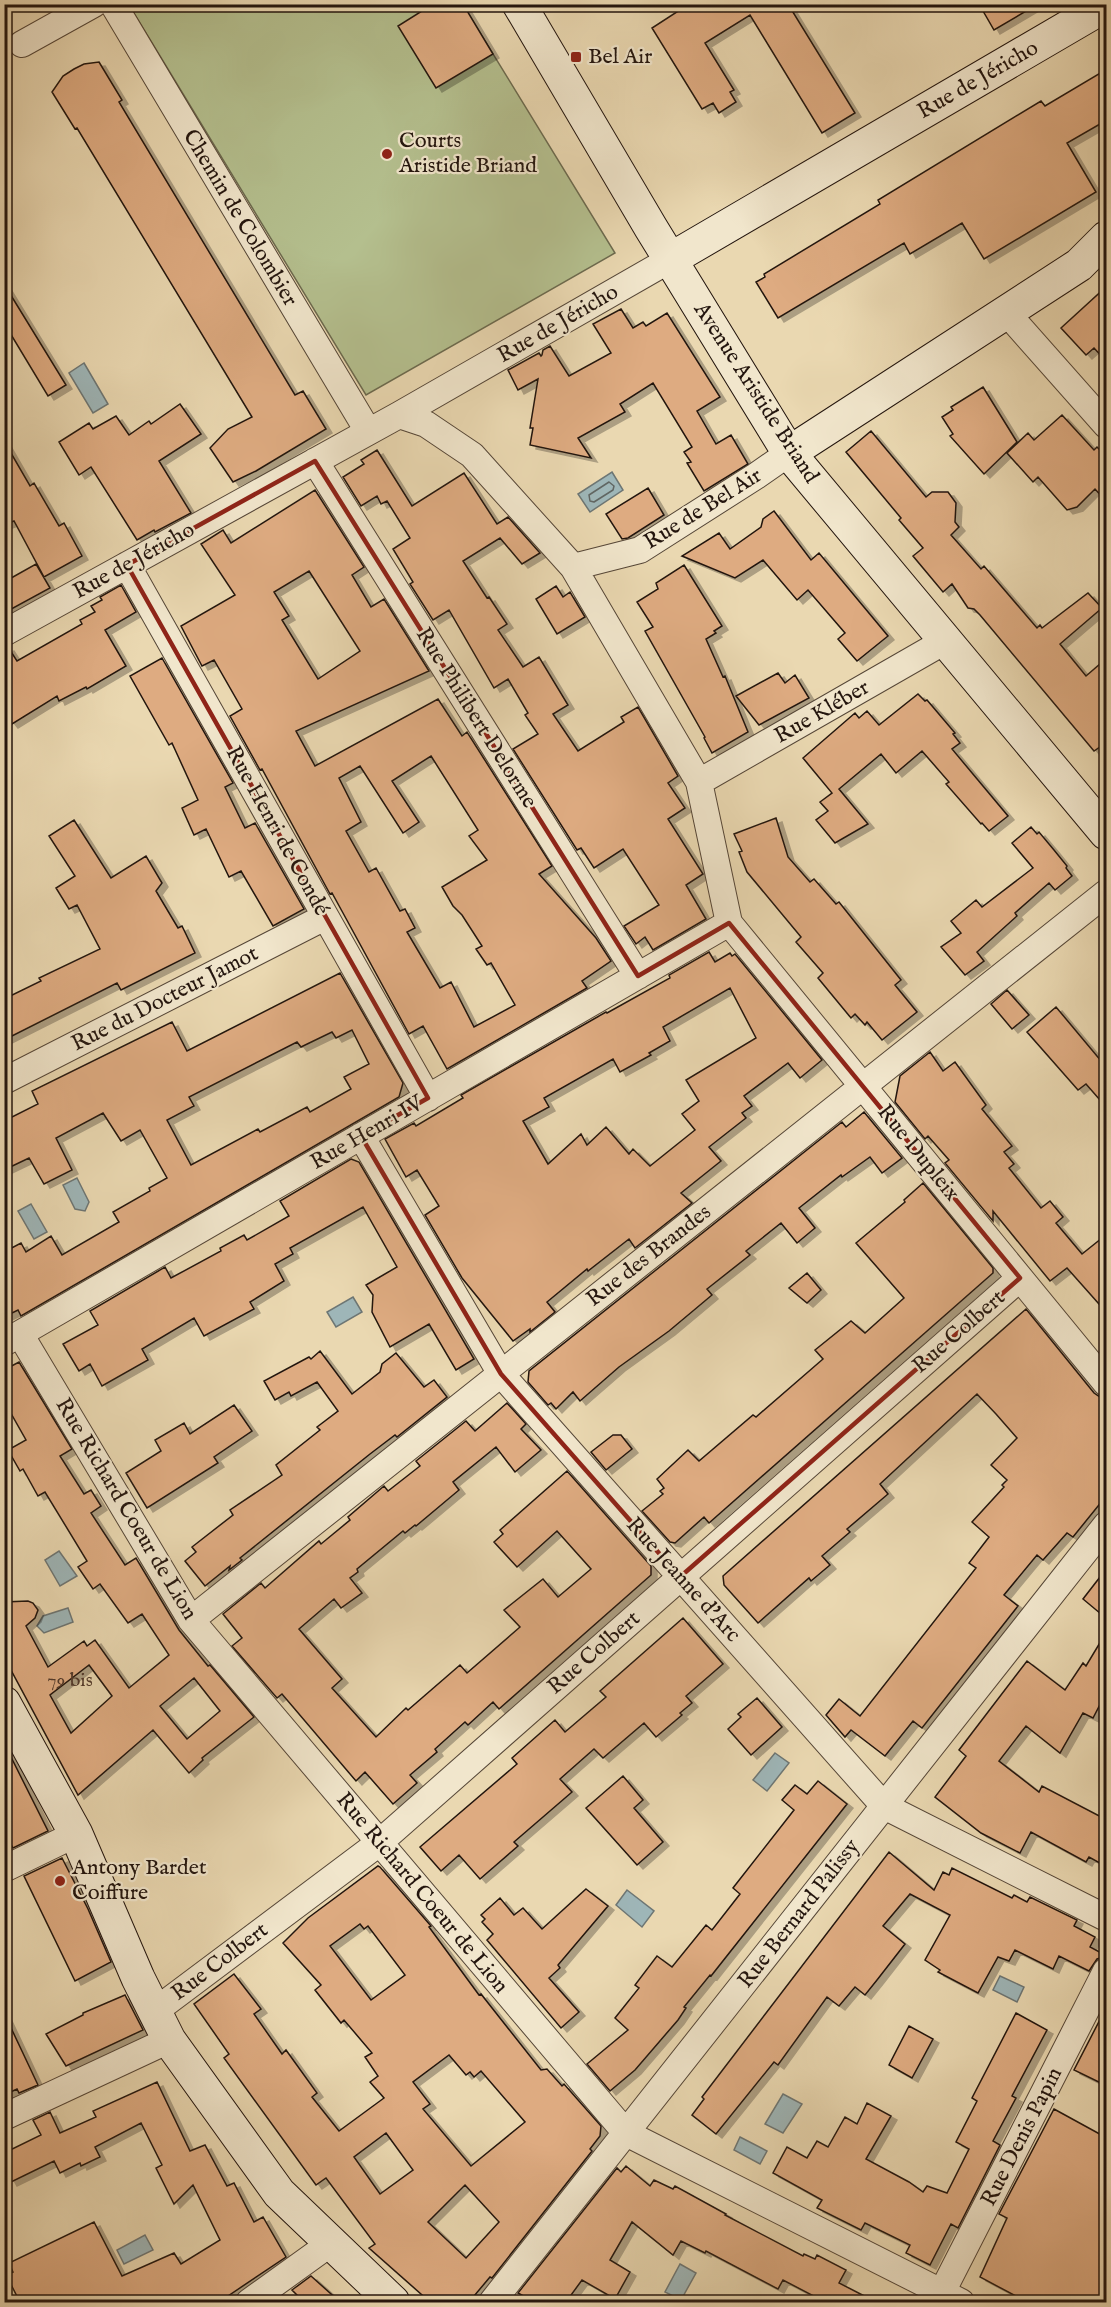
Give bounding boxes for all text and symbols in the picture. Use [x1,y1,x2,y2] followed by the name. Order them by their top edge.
[913,34,1044,126] street label: Rue de Jéricho
[588,43,652,71] place label: Bel Air
[569,50,583,64] marker: Bel Air
[176,125,304,311] street label: Chemin de Colombier
[398,127,537,180] place label: Courts Aristide Briand
[380,147,394,161] marker: Courts Aristide Briand
[493,278,624,370] street label: Rue de Jéricho
[687,296,825,489] street label: Avenue Aristide Briand
[639,462,767,556] street label: Rue de Bel Air
[68,516,200,606] street label: Rue de Jéricho
[409,622,543,814] street label: Rue Philibert Delorme
[770,674,874,750] street label: Rue Kléber
[219,741,335,921] street label: Rue Henri de Condé
[67,940,264,1058] street label: Rue du Docteur Jamot
[305,1089,429,1177] street label: Rue Henri IV
[870,1099,966,1207] street label: Rue Dupleix
[581,1199,717,1313] street label: Rue des Brandes
[907,1284,1012,1380] street label: Rue Colbert
[49,1393,204,1625] street label: Rue Richard Coeur de Lion
[620,1512,746,1648] street label: Rue Jeanne d'Arc
[542,1605,647,1701] street label: Rue Colbert
[47,1668,93,1693] house number: 79 bis
[330,1787,515,2000] street label: Rue Richard Coeur de Lion
[732,1834,866,1994] street label: Rue Bernard Palissy
[71,1854,207,1907] place label: Antony Bardet Coiffure
[53,1874,67,1888] marker: Antony Bardet Coiffure
[166,1916,274,2007] street label: Rue Colbert
[975,2063,1069,2211] street label: Rue Denis Papin

